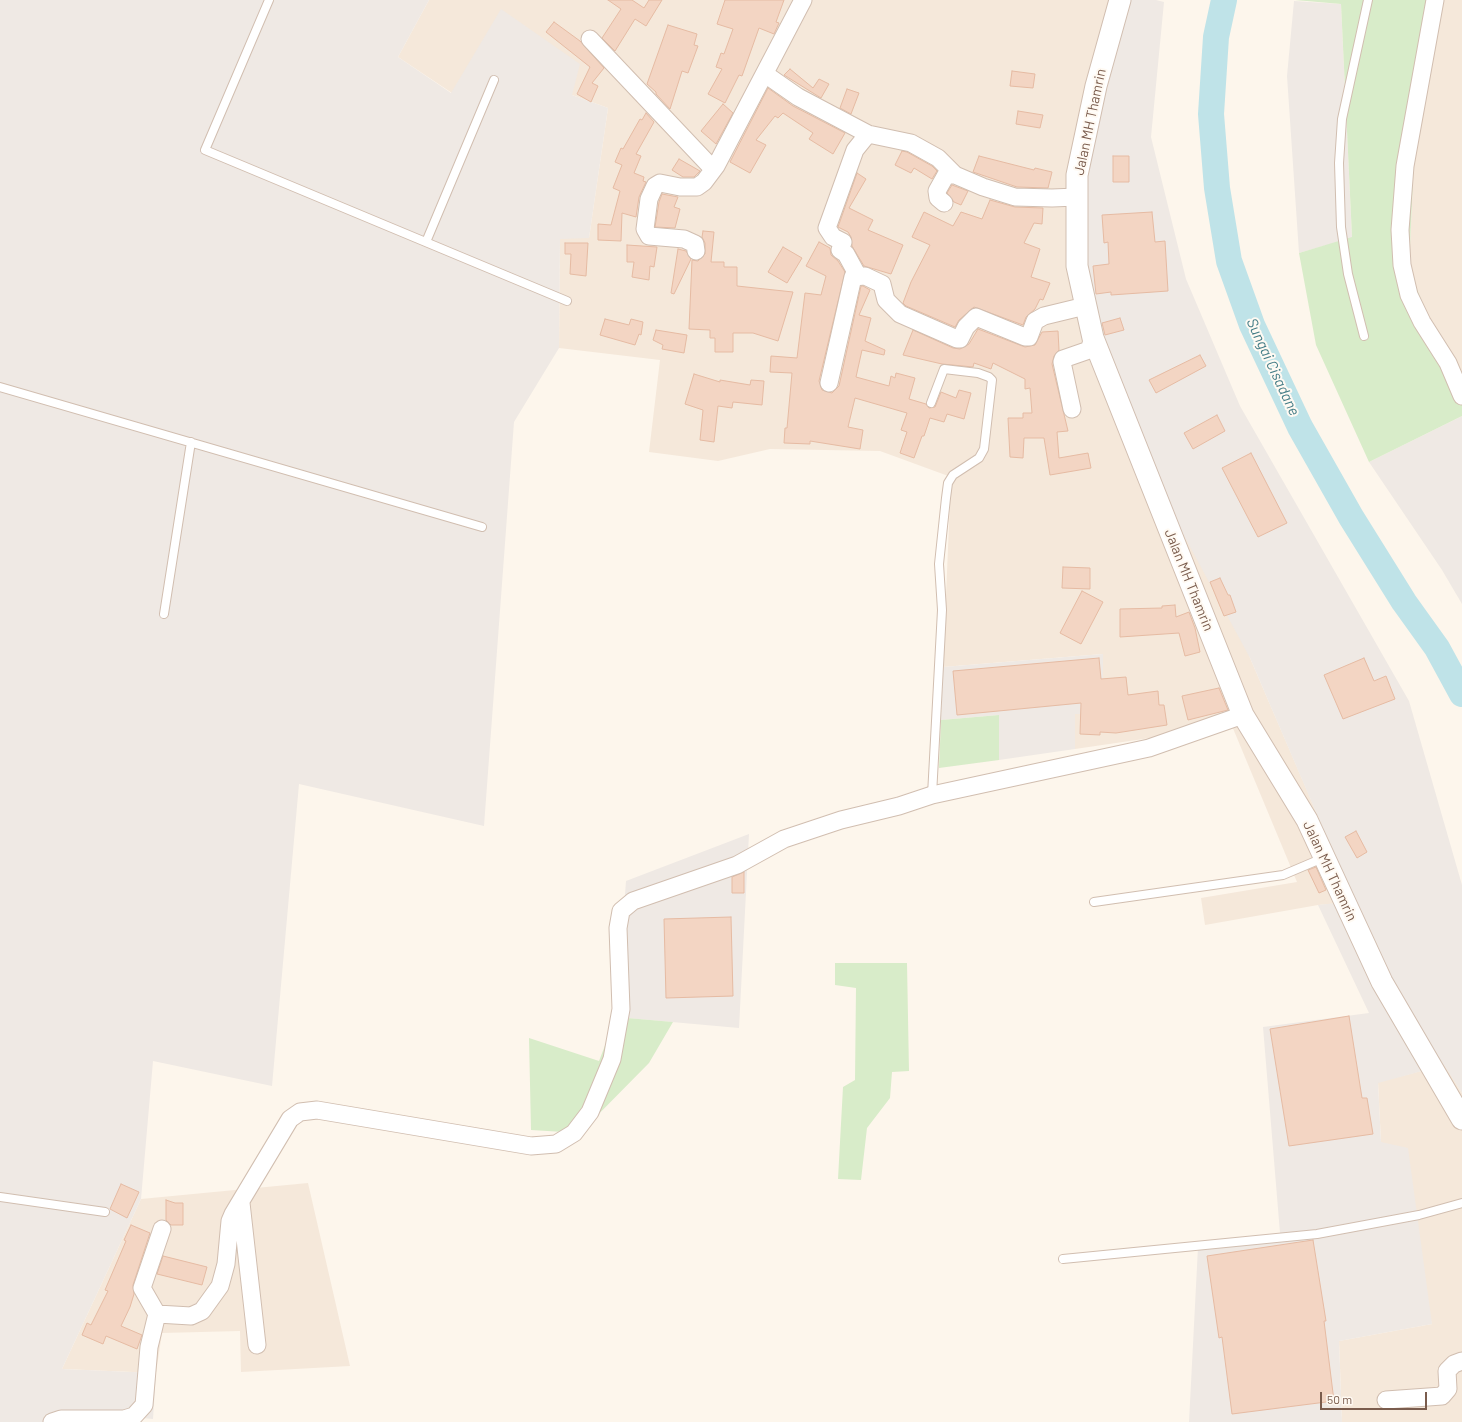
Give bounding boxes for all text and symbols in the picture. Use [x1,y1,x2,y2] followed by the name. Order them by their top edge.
[1071,67,1109,177] street label: Jalan MH Thamrin
[1243,315,1303,419] water label: Sungai Cisadane
[1161,527,1217,633] street label: Jalan MH Thamrin
[1299,818,1361,924] street label: Jalan MH Thamrin
[1322,1384,1429,1410] scale bar
[1327,1392,1352,1406] text: 50 m

